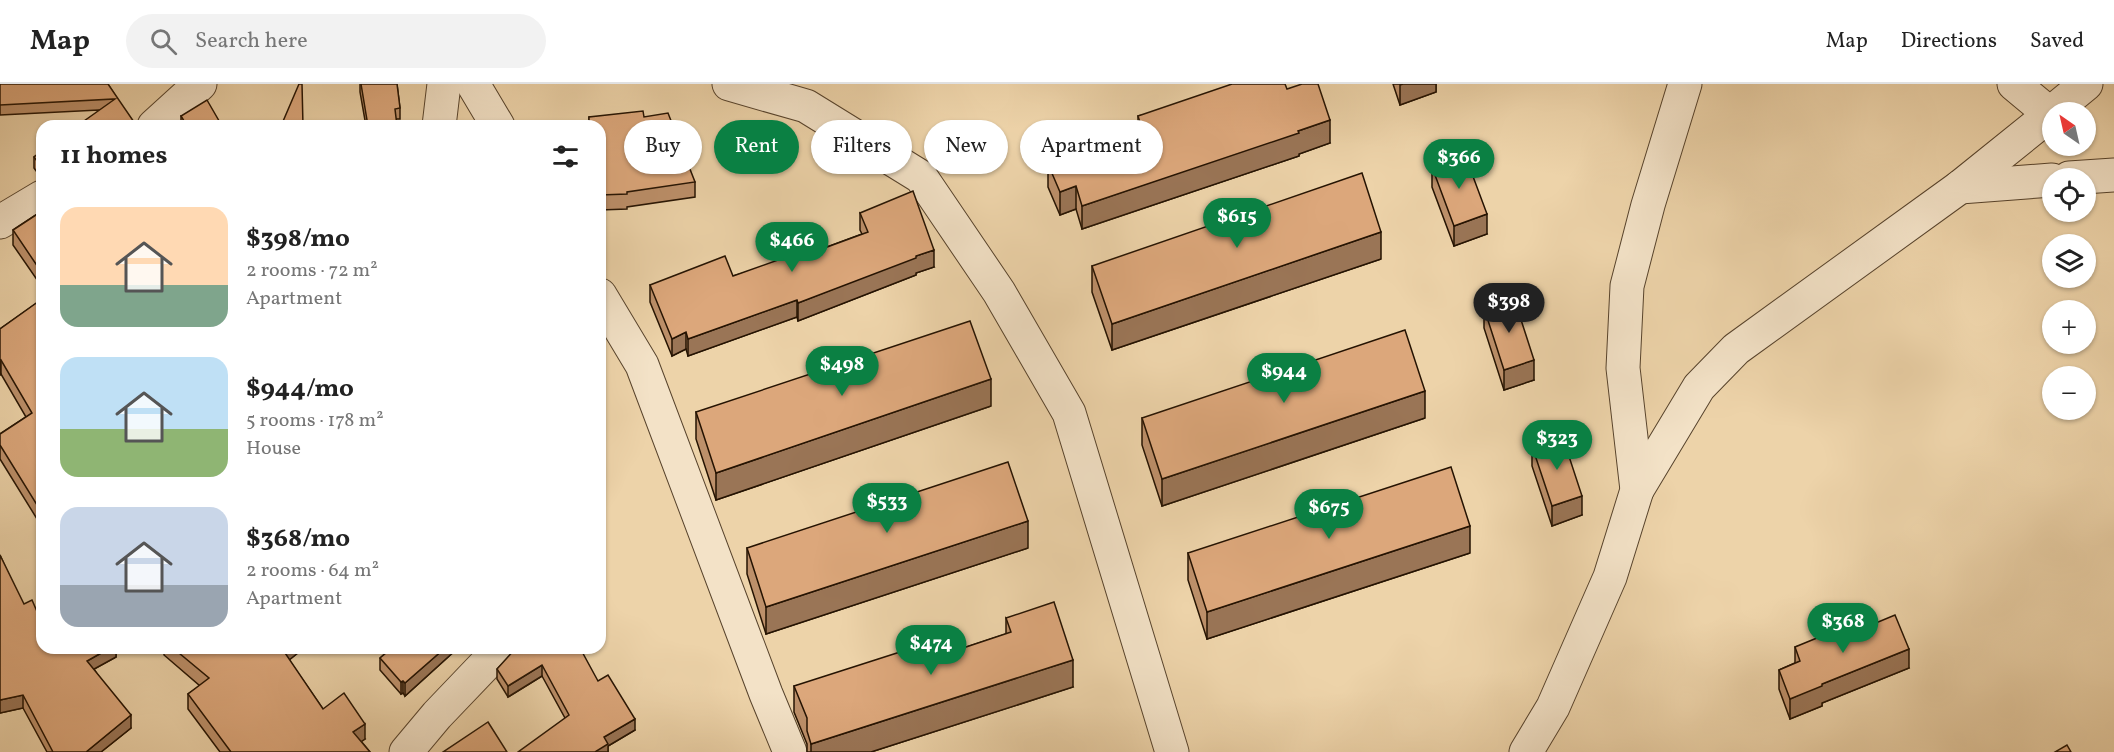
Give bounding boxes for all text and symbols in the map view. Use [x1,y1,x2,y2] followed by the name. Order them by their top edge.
[126,14,546,68] search box
[30,22,90,61] text: Map
[147,25,180,58] icon: search
[195,26,308,57] text: Search here
[1826,27,1868,56] text: Map
[1901,27,1997,56] text: Directions
[2030,27,2084,56] text: Saved
[2042,102,2096,156] north arrow
[2042,102,2096,420] map controls
[624,120,702,174] chip: Buy
[714,120,799,174] chip: Rent
[811,120,912,174] chip: Filters
[924,120,1008,174] chip: New
[1020,120,1163,174] chip: Apartment
[60,138,167,174] text: 11 homes
[1423,139,1495,190] pin: $366
[549,140,582,173] icon: filters
[1437,144,1481,172] text: $366
[2042,168,2096,222] button: locate
[1201,198,1273,249] pin: $615
[1217,203,1257,231] text: $615
[246,221,350,257] text: $398/mo
[756,222,828,273] pin: $466
[769,227,815,255] text: $466
[108,231,180,303] icon: home
[2042,234,2096,288] button: layers
[246,257,378,285] text: 2 rooms · 72 m²
[1473,283,1545,334] pin: $398
[246,285,342,313] text: Apartment
[1488,288,1531,316] text: $398
[2042,300,2096,354] button: +
[806,346,878,397] pin: $498
[820,351,864,379] text: $498
[1248,353,1320,404] pin: $944
[1261,358,1307,386] text: $944
[2042,366,2096,420] button: −
[246,371,354,407] text: $944/mo
[108,381,180,453] icon: home
[246,407,384,435] text: 5 rooms · 178 m²
[1521,420,1593,471] pin: $323
[1536,425,1578,453] text: $323
[246,435,301,463] text: House
[851,483,923,534] pin: $533
[866,488,908,516] text: $533
[1293,489,1365,540] pin: $675
[1308,494,1350,522] text: $675
[246,521,350,557] text: $368/mo
[108,531,180,603] icon: home
[246,557,379,585] text: 2 rooms · 64 m²
[246,585,342,613] text: Apartment
[1807,603,1879,654] pin: $368
[1821,608,1865,636] text: $368
[895,625,967,676] pin: $474
[909,630,953,658] text: $474

